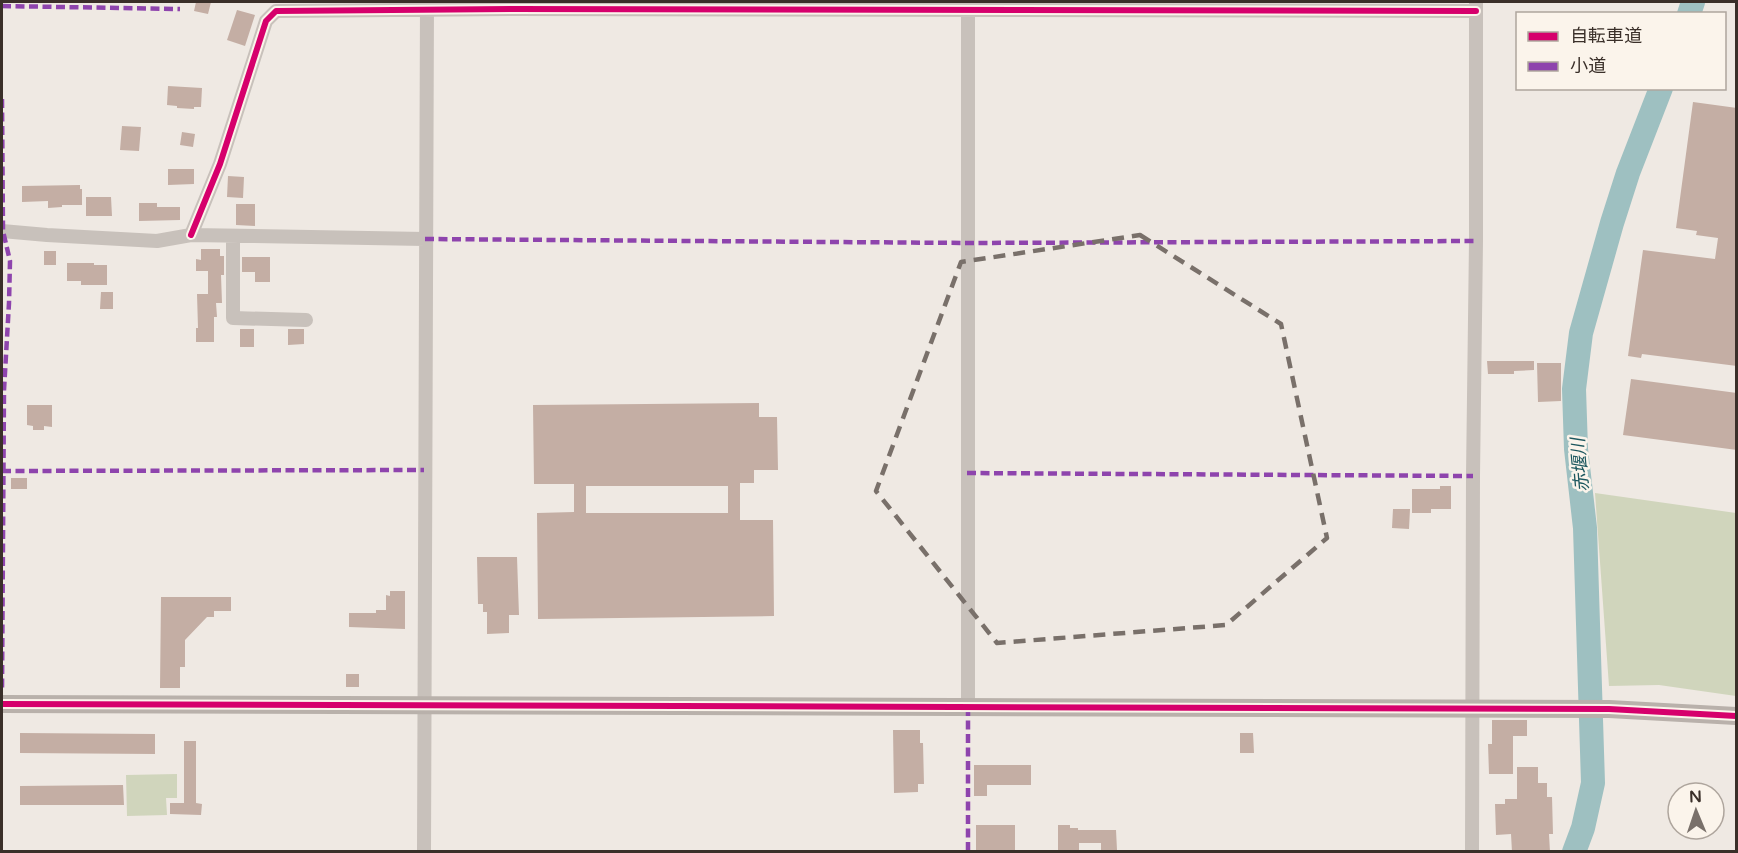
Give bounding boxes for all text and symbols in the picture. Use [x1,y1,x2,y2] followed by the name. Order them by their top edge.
[1516,12,1726,90] legend
[1570,25,1642,47] text: 自転車道
[1570,55,1606,77] text: 小道
[1567,435,1593,493] water label: 赤堰川
[1666,781,1726,841] north arrow
[1689,787,1702,807] text: N

